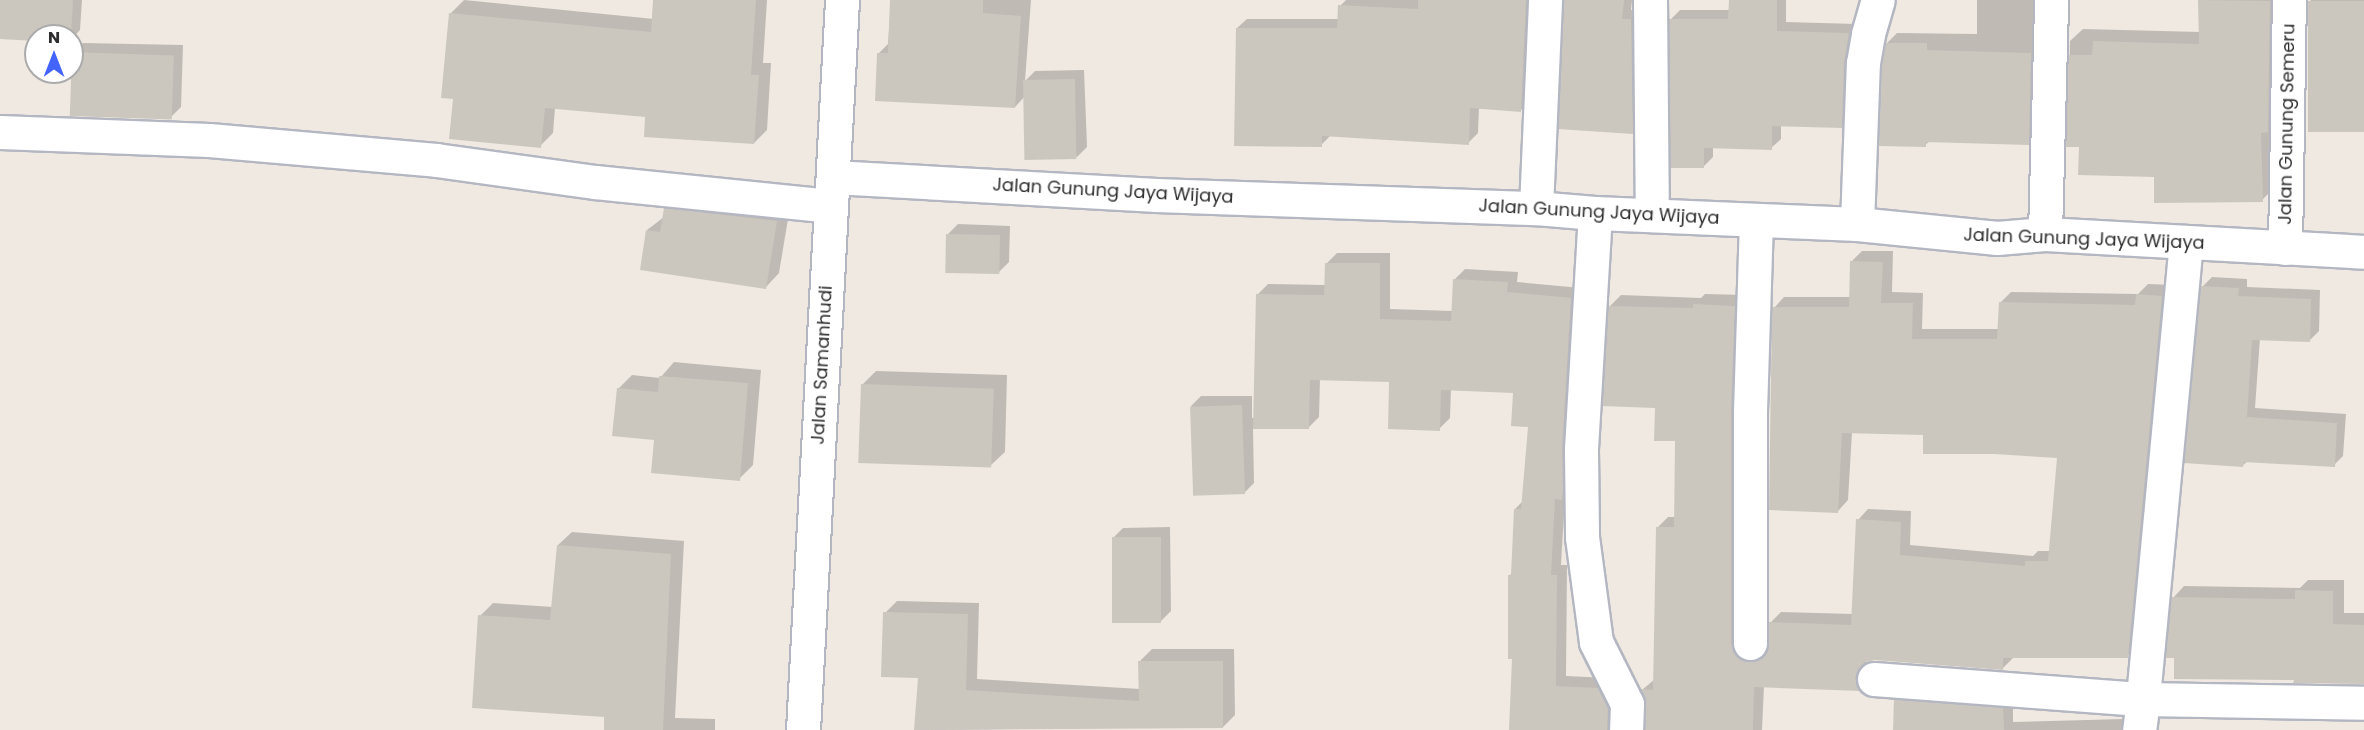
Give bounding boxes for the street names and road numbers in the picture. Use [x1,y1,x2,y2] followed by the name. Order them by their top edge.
[2274,23,2300,225] street label: Jalan Gunung Semeru
[992,174,1234,208] street label: Jalan Gunung Jaya Wijaya
[1478,195,1720,229] street label: Jalan Gunung Jaya Wijaya
[1963,224,2205,254] street label: Jalan Gunung Jaya Wijaya
[807,285,837,445] street label: Jalan Samanhudi

